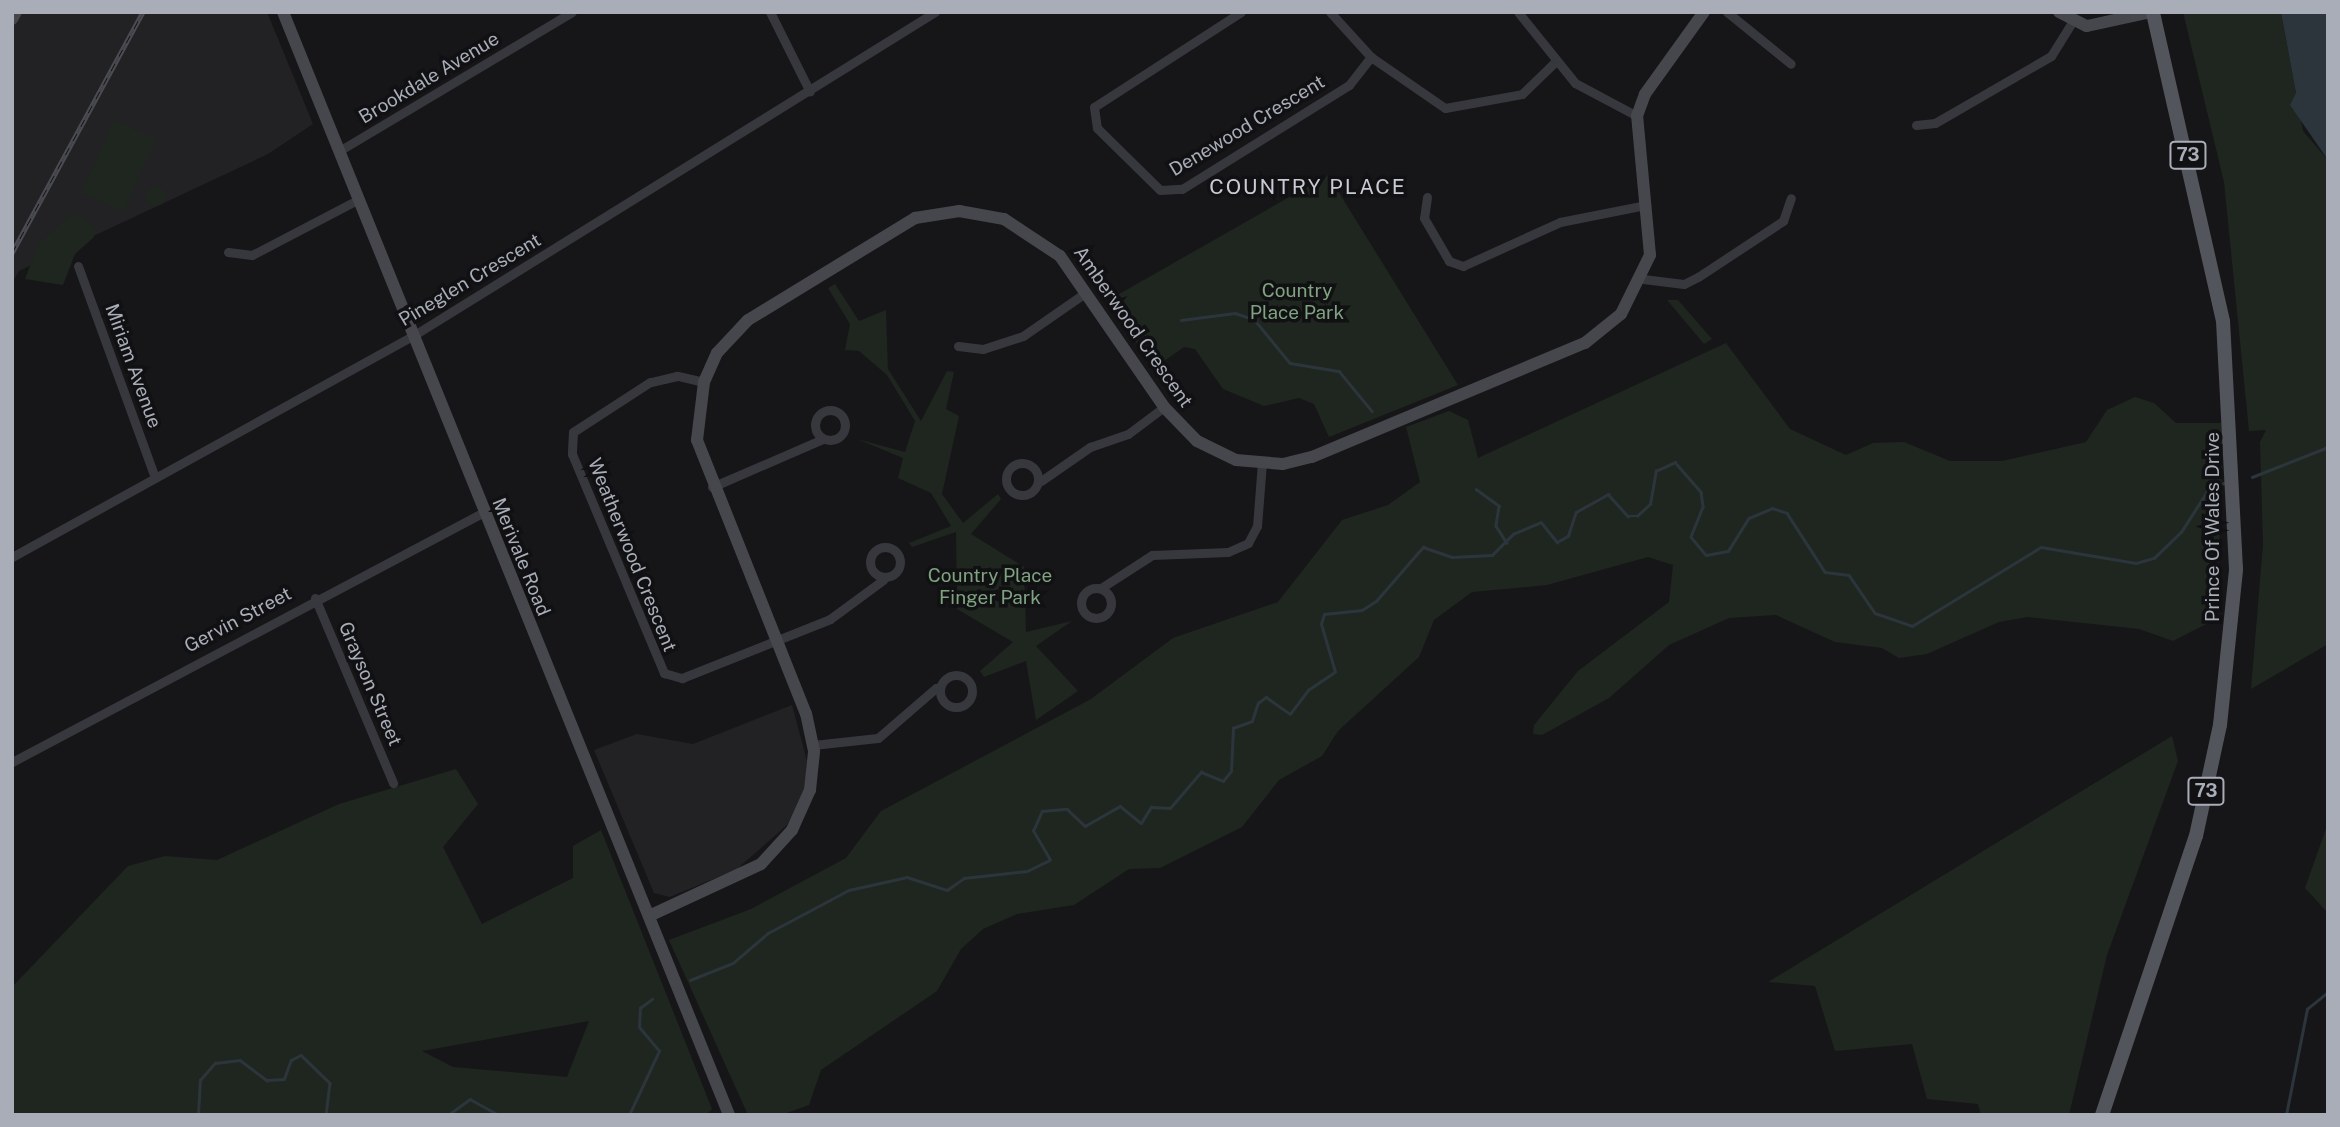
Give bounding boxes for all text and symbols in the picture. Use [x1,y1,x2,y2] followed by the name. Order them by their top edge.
[355,27,503,129] street label: Brookdale Avenue
[1165,71,1329,181] street label: Denewood Crescent
[2169,140,2207,170] road number: 73
[1211,174,1405,200] district label: COUNTRY PLACE
[395,229,545,331] street label: Pineglen Crescent
[1069,242,1197,412] street label: Amberwood Crescent
[1250,280,1344,324] park label: Country Place Park
[100,301,166,431] street label: Miriam Avenue
[2202,432,2224,622] street label: Prince Of Wales Drive
[583,455,681,655] street label: Weatherwood Crescent
[487,495,555,619] street label: Merivale Road
[928,565,1052,609] park label: Country Place Finger Park
[181,582,295,658] street label: Gervin Street
[334,619,406,749] street label: Grayson Street
[2187,776,2225,806] road number: 73

